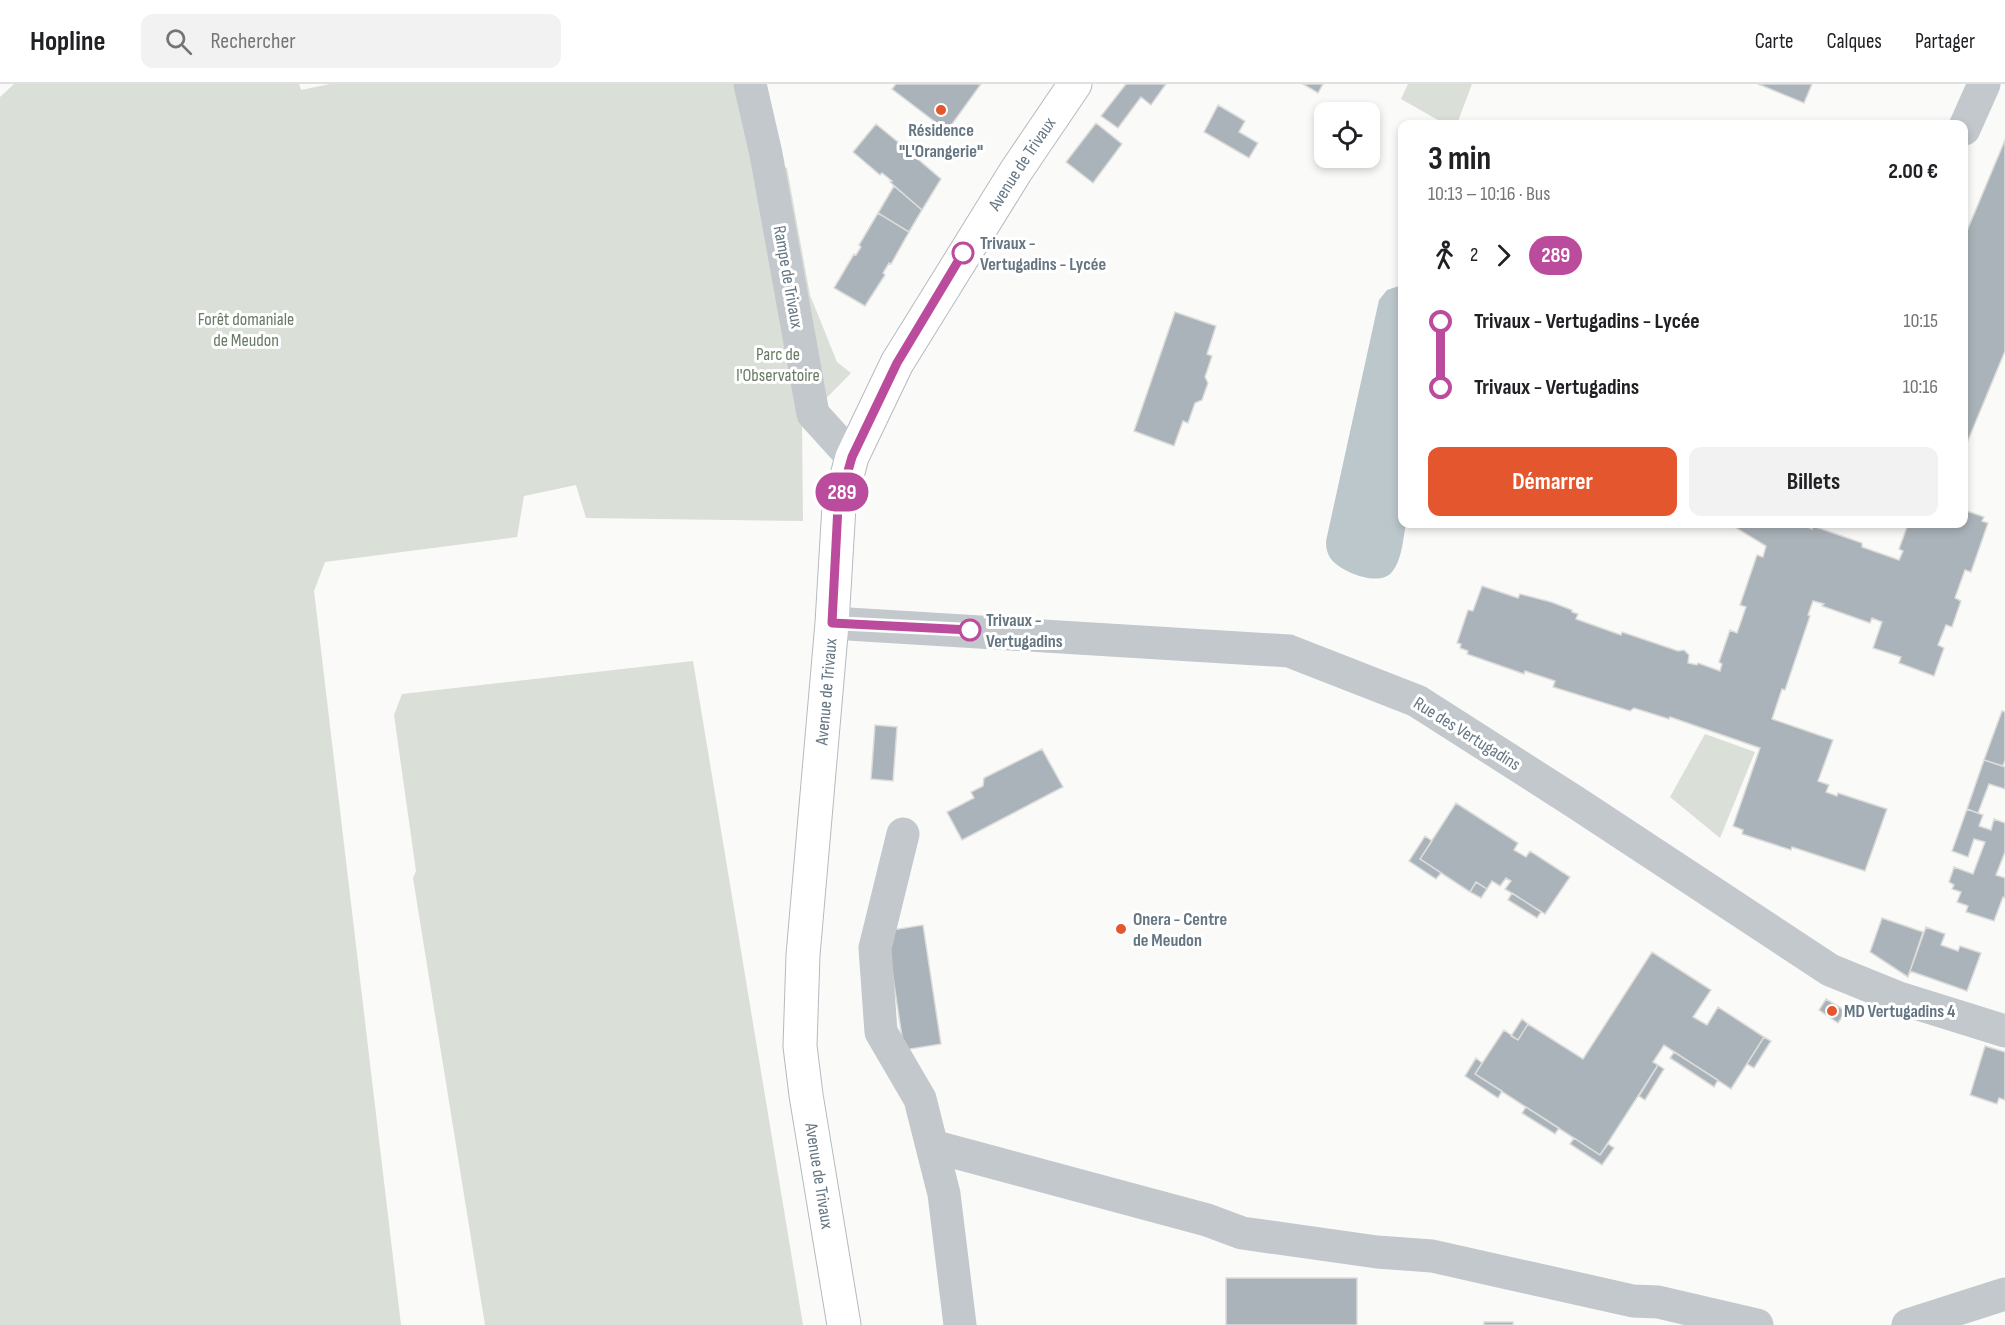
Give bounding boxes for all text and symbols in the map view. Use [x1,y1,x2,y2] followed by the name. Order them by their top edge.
[141,14,561,68] search box
[30,25,105,58] text: Hopline
[162,25,195,58] icon: search
[210,28,296,55] text: Rechercher
[1755,29,1794,54] text: Carte
[1827,29,1882,54] text: Calques
[1915,29,1975,54] text: Partager
[1314,102,1380,168] map controls
[1314,102,1380,168] button: locate
[934,103,948,117] marker: Résidence "L'Orangerie"
[983,113,1060,215] street label: Avenue de Trivaux
[899,120,983,162] place label: Résidence "L'Orangerie"
[1428,139,1491,179] text: 3 min
[1888,158,1938,185] text: 2.00 €
[1428,182,1550,206] text: 10:13 – 10:16 · Bus
[769,224,807,330] street label: Rampe de Trivaux
[980,233,1106,275] place label: Trivaux - Vertugadins - Lycée
[1428,239,1461,272] icon: walk
[1487,239,1520,272] icon: forward
[952,242,974,264] marker: Trivaux - Vertugadins - Lycée
[1470,243,1478,267] text: 2
[1541,243,1570,268] text: 289
[1474,308,1700,335] text: Trivaux - Vertugadins - Lycée
[198,309,294,351] park label: Forêt domaniale de Meudon
[1904,309,1938,333] text: 10:15
[736,344,820,386] park label: Parc de l'Observatoire
[1474,374,1639,401] text: Trivaux - Vertugadins
[1903,375,1938,399] text: 10:16
[1428,447,1677,516] button: Démarrer
[1689,447,1938,516] button: Billets
[808,472,876,512] line badge: 289
[827,480,857,505] text: 289
[986,610,1063,652] place label: Trivaux - Vertugadins
[959,619,981,641] marker: Trivaux - Vertugadins
[811,637,841,747] street label: Avenue de Trivaux
[1410,693,1524,775] street label: Rue des Vertugadins
[1133,909,1227,951] place label: Onera - Centre de Meudon
[1114,922,1128,936] marker: Onera - Centre de Meudon
[1844,1001,1956,1022] place label: MD Vertugadins 4
[1825,1004,1839,1018] marker: MD Vertugadins 4
[800,1121,838,1231] street label: Avenue de Trivaux

